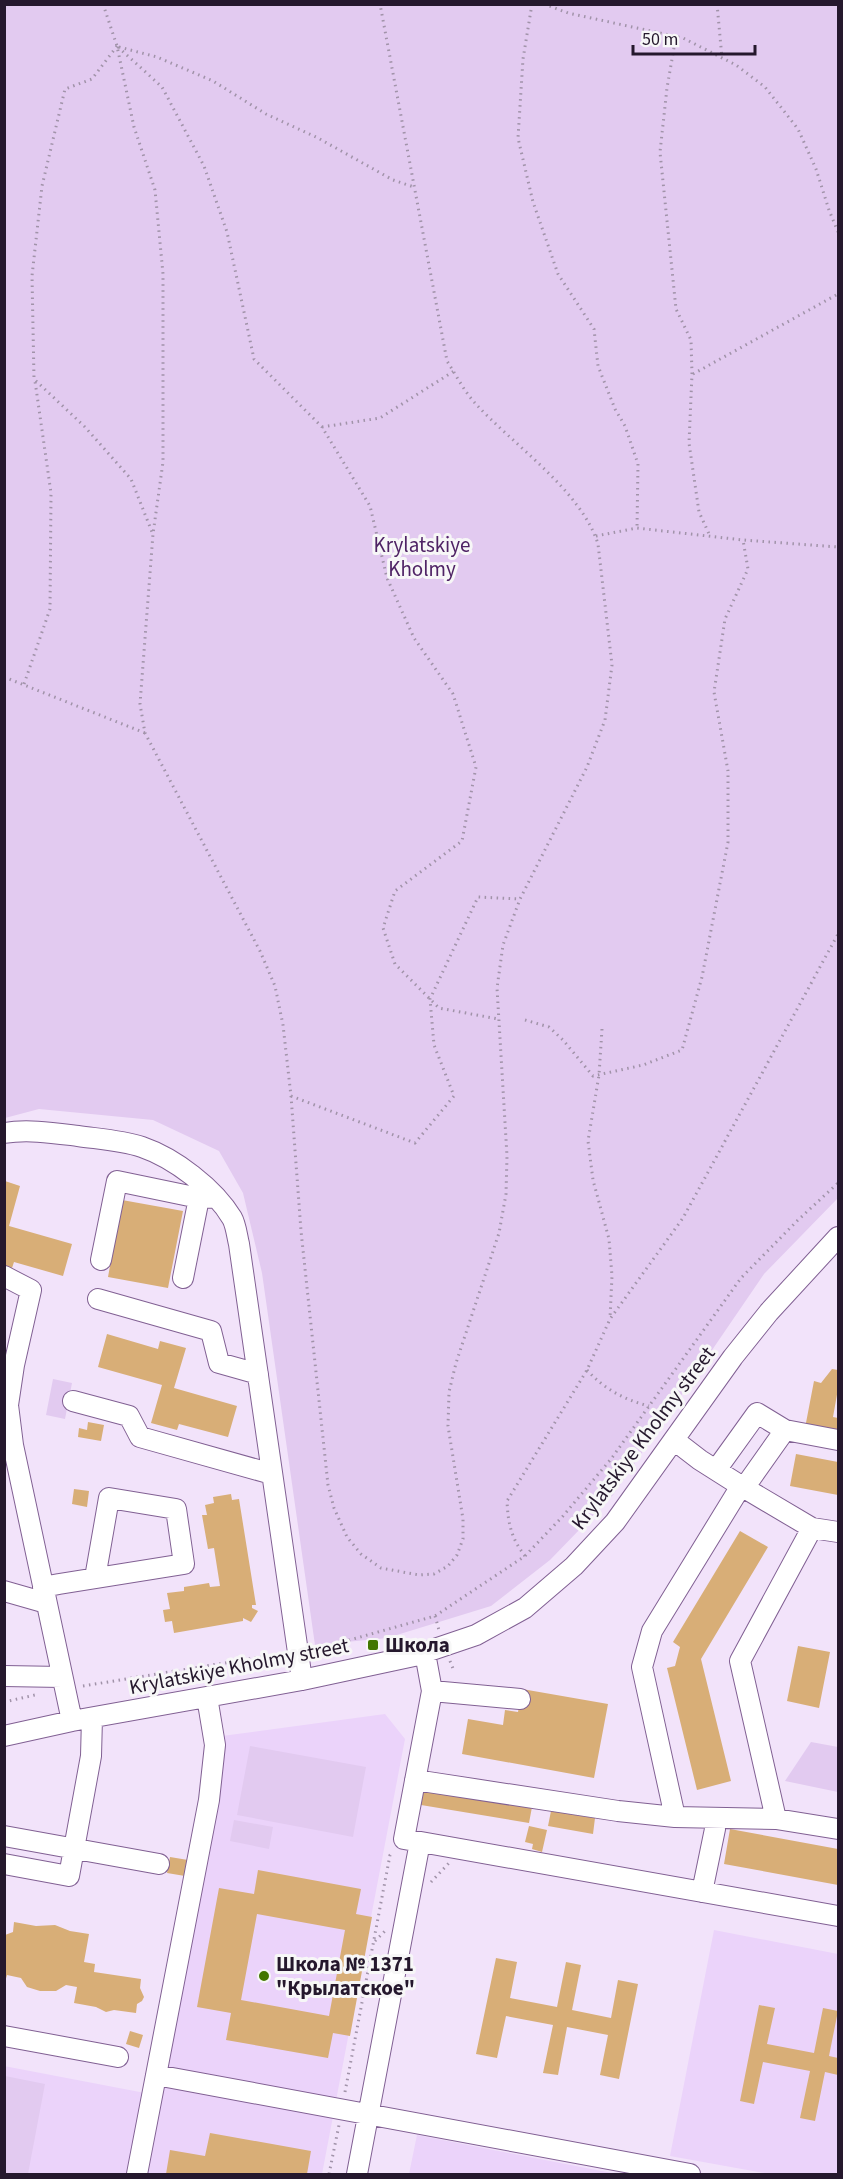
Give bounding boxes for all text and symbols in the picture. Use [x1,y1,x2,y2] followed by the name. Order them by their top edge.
[633,18,754,56] scale bar
[642,27,678,52] text: 50 m
[374,530,470,584] park label: Krylatskiye Kholmy
[564,1340,722,1536] street label: Krylatskiye Kholmy street
[127,1630,351,1702] street label: Krylatskiye Kholmy street
[385,1630,450,1660] place label: Школа
[366,1638,380,1652] marker: Школа
[276,1949,415,2003] place label: Школа № 1371 "Крылатское"
[257,1969,271,1983] marker: Школа № 1371 "Крылатское"

